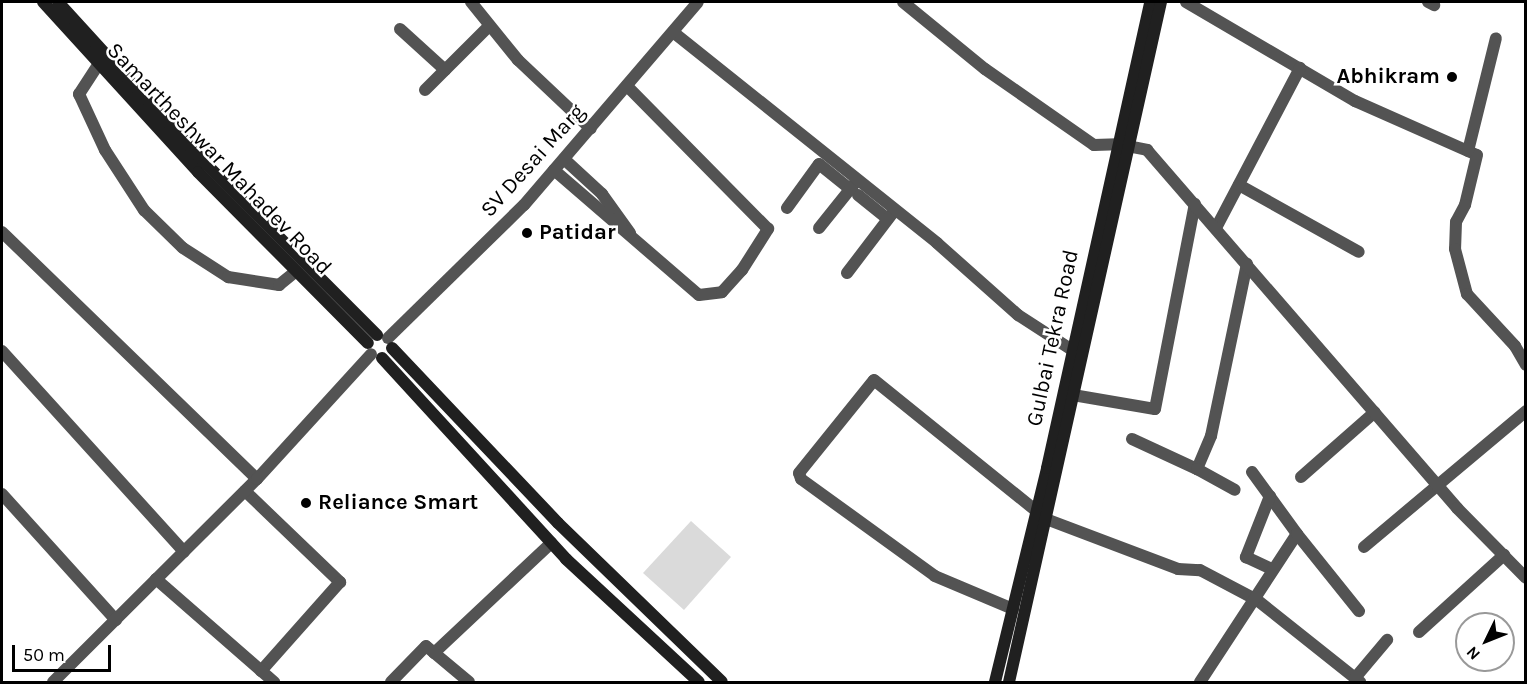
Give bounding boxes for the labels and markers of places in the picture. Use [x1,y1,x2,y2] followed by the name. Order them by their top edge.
[1336,64,1440,90] place label: Abhikram
[1445,70,1459,84] marker: Abhikram
[539,220,616,246] place label: Patidar
[520,226,534,240] marker: Patidar
[318,490,478,516] place label: Reliance Smart
[299,496,313,510] marker: Reliance Smart

